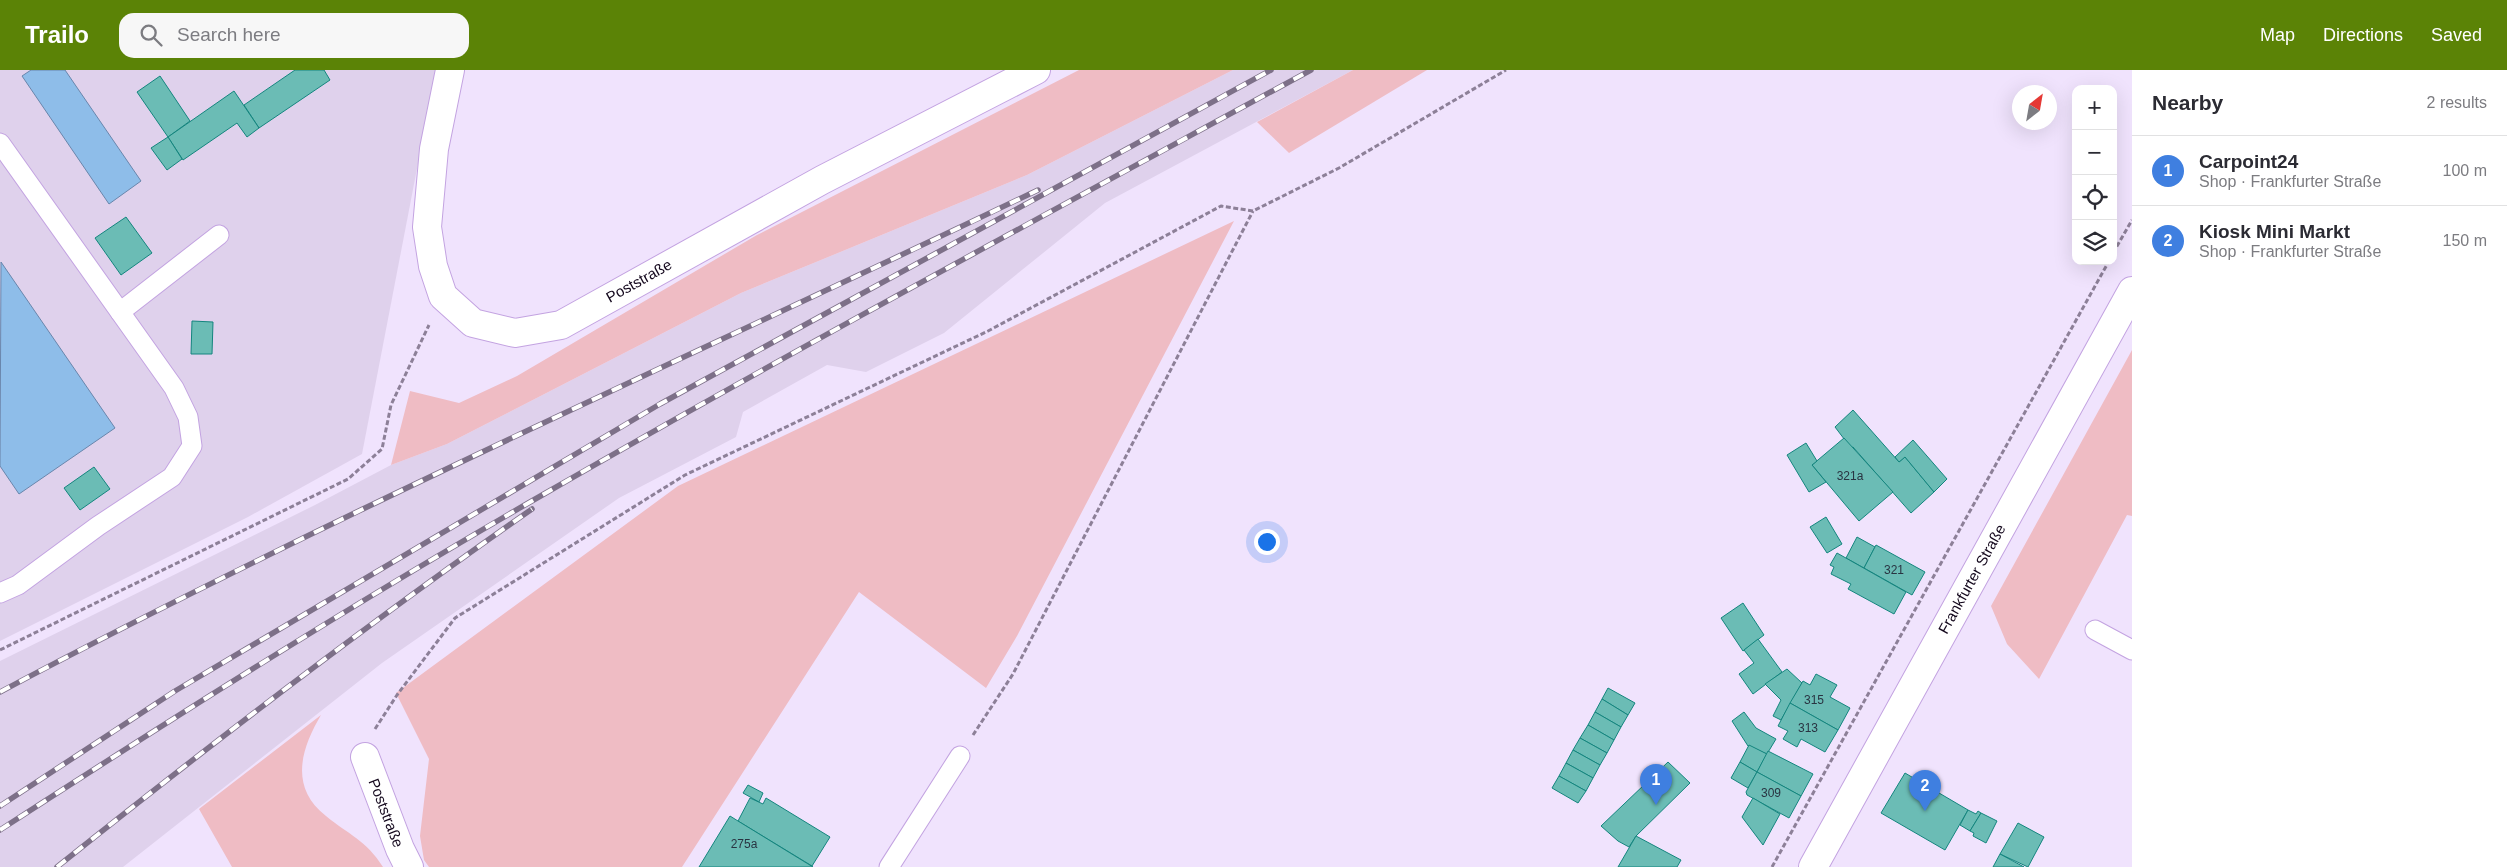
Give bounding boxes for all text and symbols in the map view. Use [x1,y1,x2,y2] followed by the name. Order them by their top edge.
[119,13,469,58] search box
[25,21,89,48] text: Trailo
[137,21,165,49] icon: search
[177,24,281,45] text: Search here
[2260,25,2295,45] text: Map
[2323,25,2403,45] text: Directions
[2431,25,2482,45] text: Saved
[2012,85,2057,130] north arrow
[2072,85,2117,265] map controls
[2072,85,2117,130] button: +
[2152,91,2223,114] text: Nearby
[2427,94,2487,111] text: 2 results
[2072,130,2117,175] button: −
[2199,151,2298,172] text: Carpoint24
[2164,162,2172,179] text: 1
[2443,162,2487,179] text: 100 m
[2199,173,2381,190] text: Shop · Frankfurter Straße
[2072,175,2117,220] button: locate
[2072,220,2117,265] button: layers
[2199,221,2350,242] text: Kiosk Mini Markt
[2164,232,2172,249] text: 2
[2443,232,2487,249] text: 150 m
[2199,243,2381,260] text: Shop · Frankfurter Straße
[603,256,675,306] street label: Poststraße
[1837,469,1864,483] house number: 321a
[1934,521,2009,636] street label: Frankfurter Straße
[1254,529,1280,555] your location
[1884,563,1904,577] house number: 321
[1804,693,1824,707] house number: 315
[1798,721,1818,735] house number: 313
[1640,764,1672,805] pin: 1
[1909,770,1941,811] pin: 2
[366,776,407,850] street label: Poststraße
[1761,786,1781,800] house number: 309
[731,837,758,851] house number: 275a

